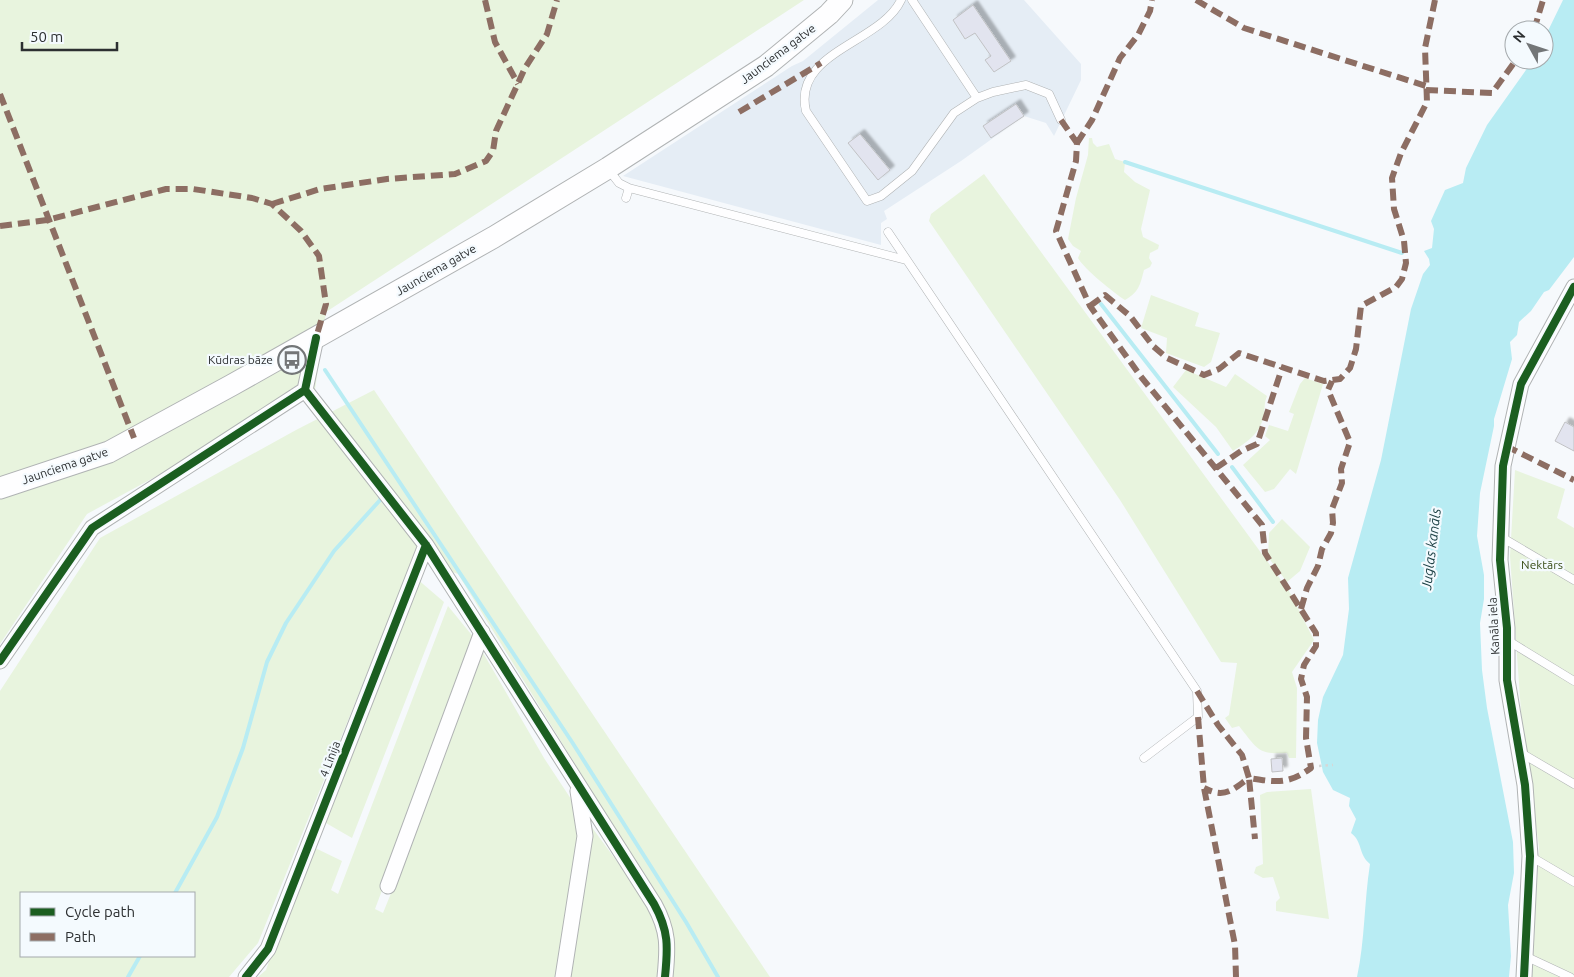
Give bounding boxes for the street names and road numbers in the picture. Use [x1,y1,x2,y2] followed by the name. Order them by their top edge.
[738,21,818,86] street label: Jaunciema gatve
[393,241,478,298] street label: Jaunciema gatve
[20,445,110,486] street label: Jaunciema gatve
[1486,597,1501,655] street label: Kanāla iela
[317,739,342,779] street label: 4 Līnija

